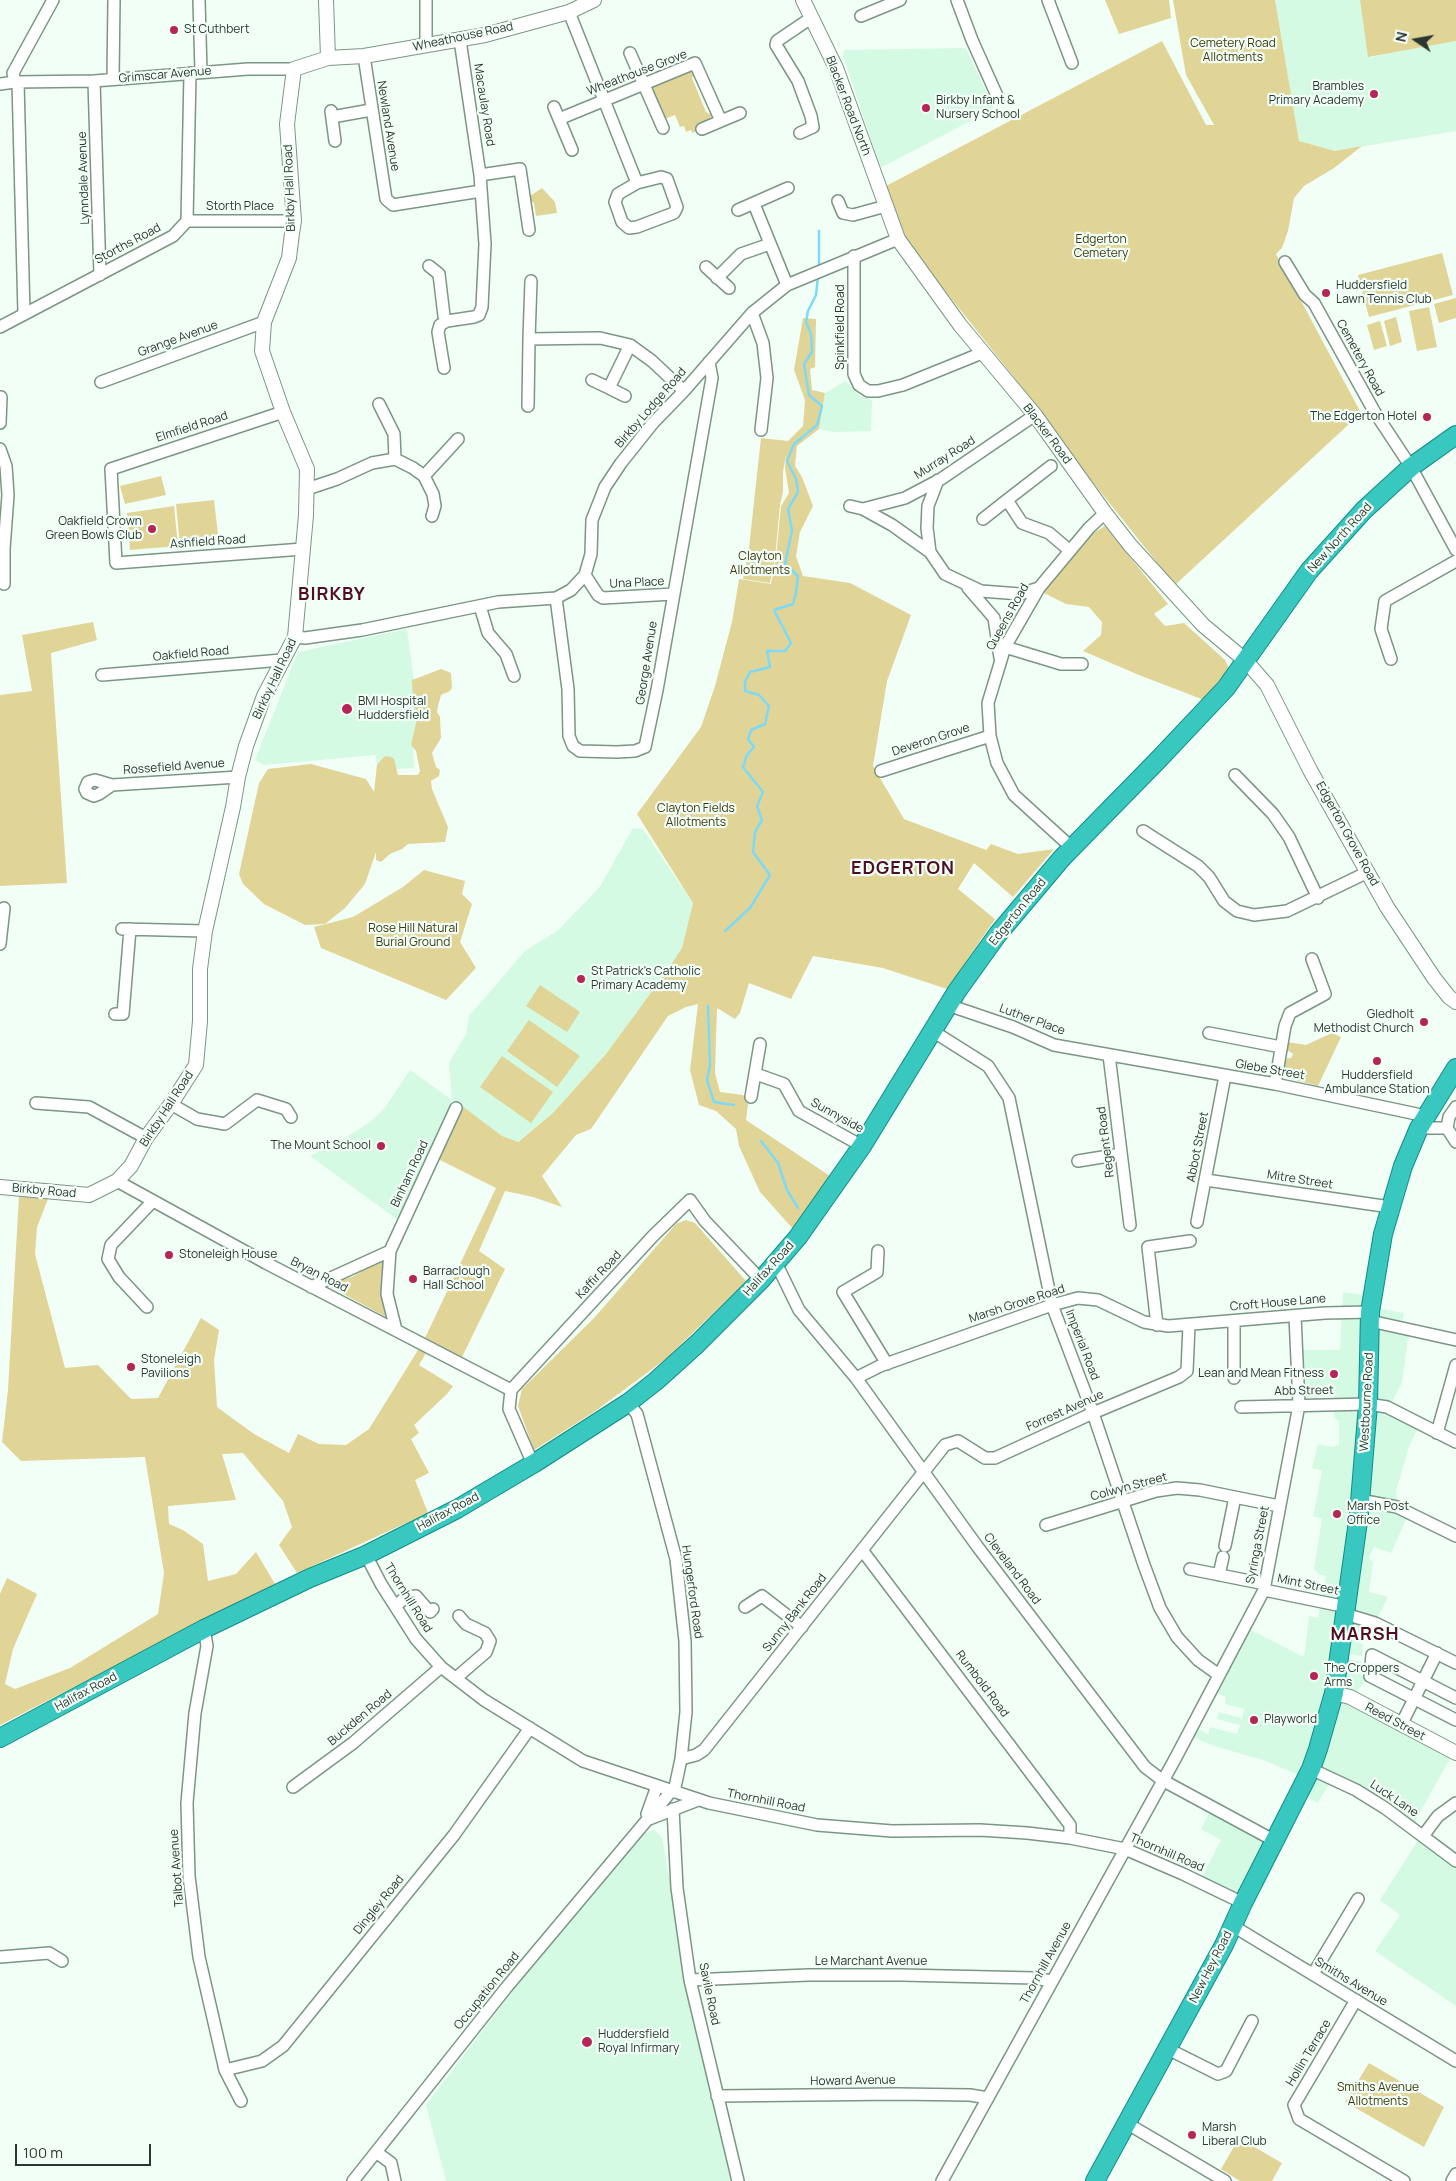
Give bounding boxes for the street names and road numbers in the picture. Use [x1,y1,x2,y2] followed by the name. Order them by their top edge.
[412,19,514,55] street label: Wheathouse Road
[585,47,689,99] street label: Wheathouse Grove
[822,54,874,158] street label: Blacker Road North
[470,63,498,147] street label: Macaulay Road
[118,64,212,86] street label: Grimscar Avenue
[374,80,402,172] street label: Newland Avenue
[75,131,93,225] street label: Lynndale Avenue
[281,144,299,232] street label: Birkby Hall Road
[206,200,274,214] street label: Storth Place
[93,221,163,267] street label: Storths Road
[834,284,848,370] street label: Spinkfield Road
[1333,317,1387,399] street label: Cemetery Road
[136,318,220,360] street label: Grange Avenue
[612,365,690,451] street label: Birkby Lodge Road
[1020,401,1074,467] street label: Blacker Road
[154,409,230,445] street label: Elmfield Road
[912,434,978,482] street label: Murray Road
[1305,500,1375,576] street label: New North Road
[170,532,246,552] street label: Ashfield Road
[609,574,665,592] street label: Una Place
[984,581,1032,653] street label: Queens Road
[633,620,661,706] street label: George Avenue
[250,636,300,722] street label: Birkby Hall Road
[152,644,230,664] street label: Oakfield Road
[890,721,972,759] street label: Deveron Grove
[123,756,225,778] street label: Rossefield Avenue
[1312,779,1382,889] street label: Edgerton Grove Road
[987,876,1049,948] street label: Edgerton Road
[997,1001,1067,1039] street label: Luther Place
[1234,1057,1306,1083] street label: Glebe Street
[137,1068,197,1150] street label: Birkby Hall Road
[808,1096,866,1136] street label: Sunnyside
[1095,1106,1117,1178] street label: Regent Road
[1184,1111,1212,1183] street label: Abbot Street
[388,1138,432,1210] street label: Binham Road
[1266,1168,1334,1192] street label: Mitre Street
[11,1181,77,1201] street label: Birkby Road
[741,1239,797,1299] street label: Halifax Road
[573,1248,625,1302] street label: Kaffir Road
[288,1254,350,1296] street label: Bryan Road
[967,1282,1067,1326] street label: Marsh Grove Road
[1229,1292,1327,1314] street label: Croft House Lane
[1062,1308,1102,1382] street label: Imperial Road
[1357,1352,1377,1452] street label: Westbourne Road
[1274,1383,1334,1399] street label: Abb Street
[1024,1388,1106,1434] street label: Forrest Avenue
[1089,1470,1169,1504] street label: Colwyn Street
[414,1490,482,1534] street label: Halifax Road
[1243,1505,1273,1585] street label: Syringa Street
[981,1531,1043,1607] street label: Cleveland Road
[678,1544,706,1640] street label: Hungerford Road
[381,1561,435,1635] street label: Thornhill Road
[760,1571,830,1655] street label: Sunny Bank Road
[1276,1571,1340,1599] street label: Mint Street
[952,1648,1012,1720] street label: Rumbold Road
[52,1670,120,1714] street label: Halifax Road
[325,1687,395,1749] street label: Buckden Road
[1362,1700,1428,1744] street label: Reed Street
[1367,1778,1421,1820] street label: Luck Lane
[726,1786,806,1816] street label: Thornhill Road
[167,1828,187,1908] street label: Talbot Avenue
[1128,1831,1206,1875] street label: Thornhill Road
[351,1873,407,1937] street label: Dingley Road
[1017,1919,1075,2007] street label: Thornhill Avenue
[1187,1929,1235,2005] street label: New Hey Road
[451,1949,523,2033] street label: Occupation Road
[815,1955,927,1969] street label: Le Marchant Avenue
[1312,1955,1390,2009] street label: Smiths Avenue
[695,1962,723,2026] street label: Savile Road
[1284,2017,1334,2089] street label: Hollin Terrace
[810,2073,896,2089] street label: Howard Avenue

